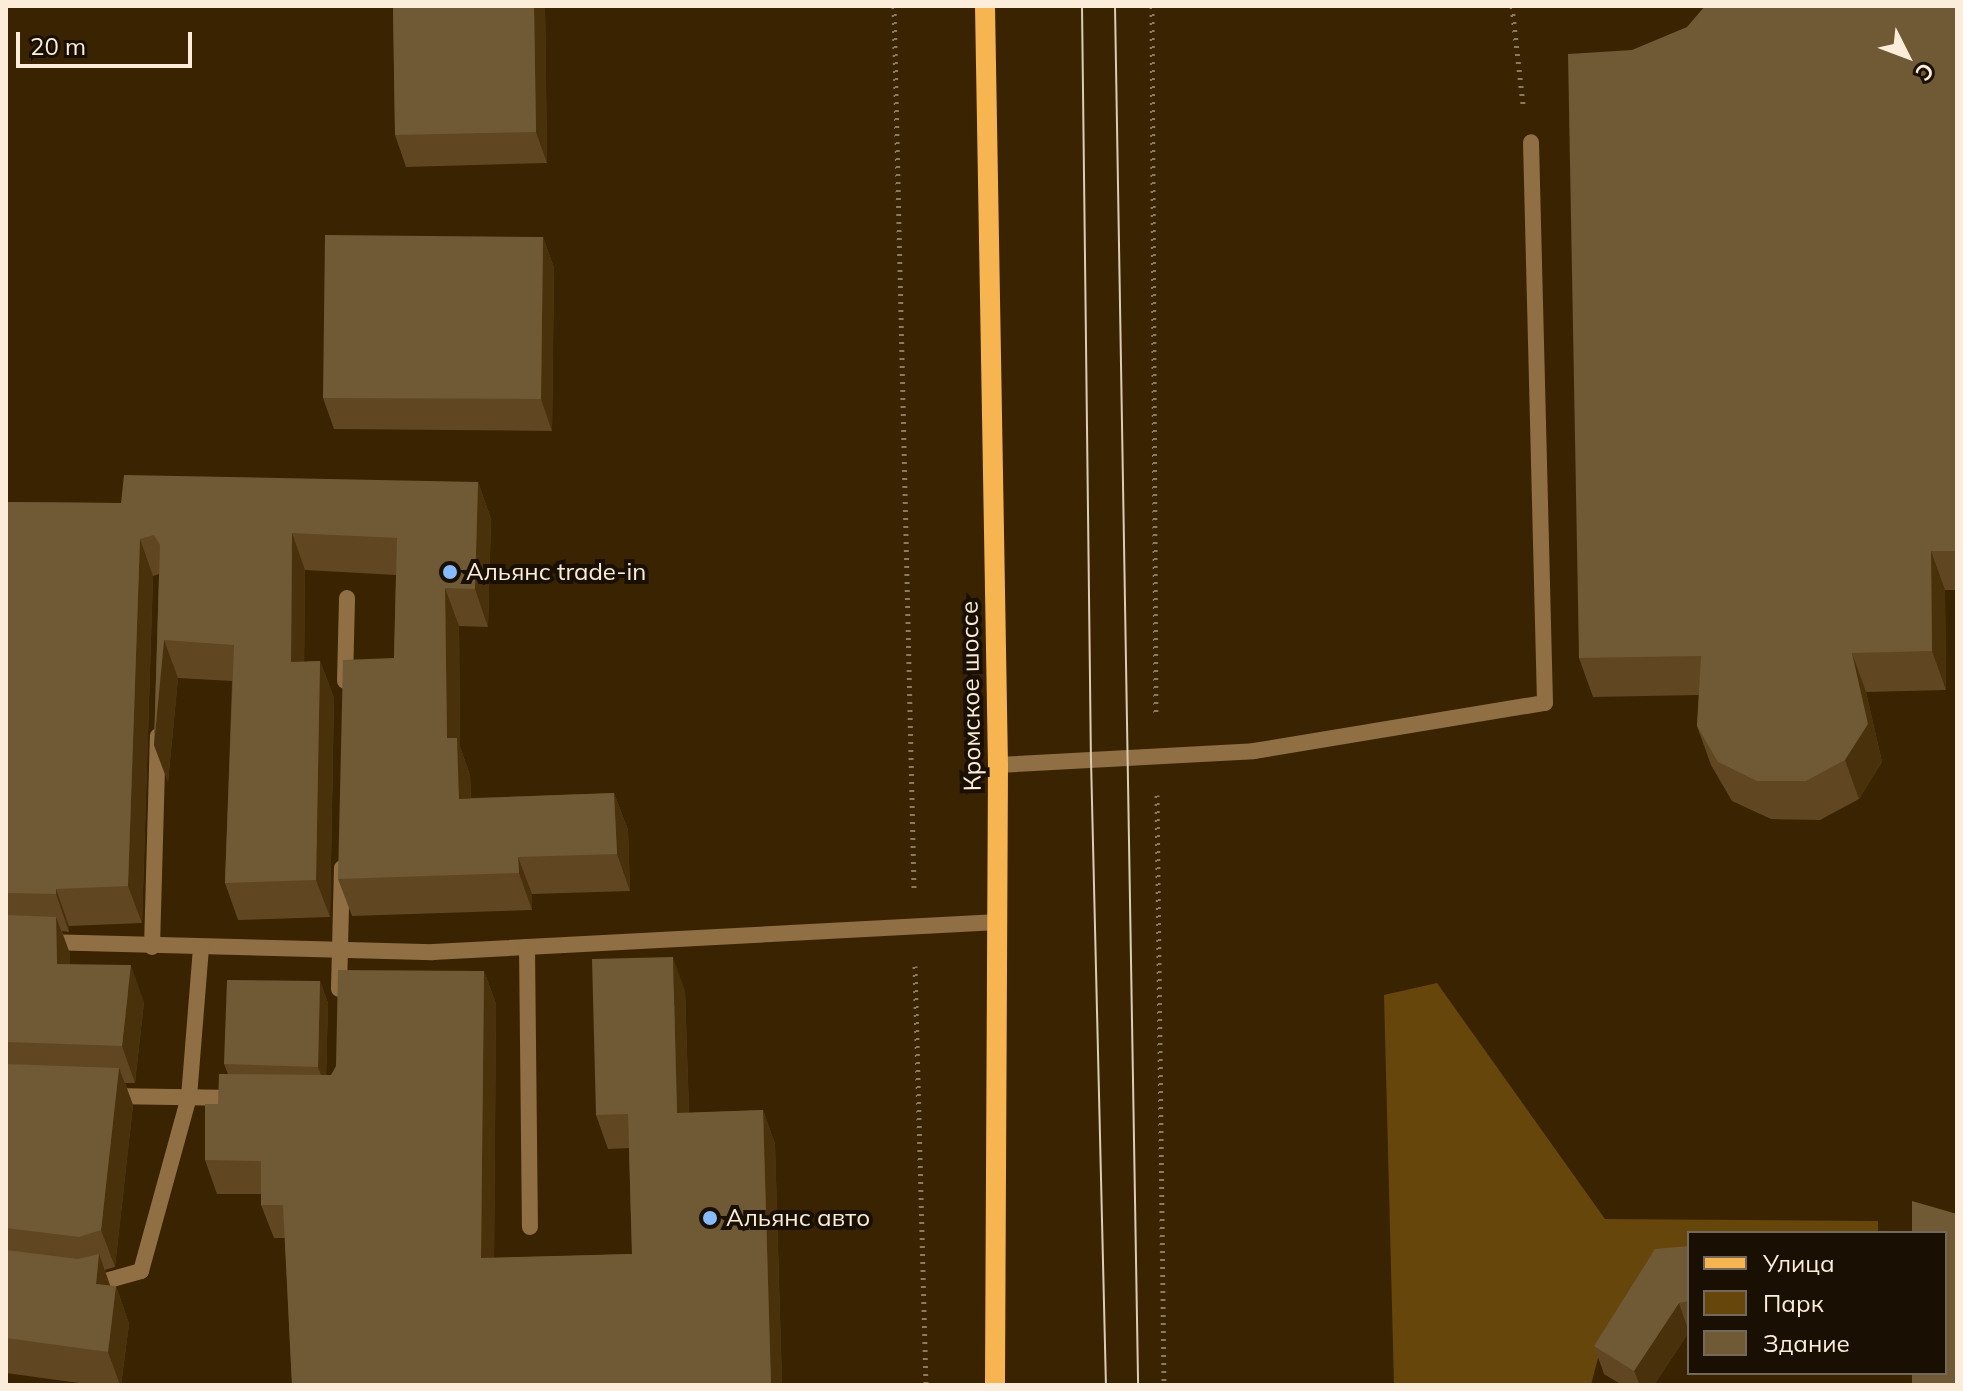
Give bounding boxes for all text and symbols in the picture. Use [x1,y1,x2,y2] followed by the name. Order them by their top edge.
[20,16,196,66] scale bar
[1867,16,1947,96] north arrow
[30,31,86,61] text: 20 m
[1909,57,1940,87] text: С
[466,558,646,586] place label: Альянс trade-in
[441,563,459,581] marker: Альянс trade-in
[955,601,987,791] street label: Кромское шоссе
[726,1204,870,1232] place label: Альянс авто
[701,1209,719,1227] marker: Альянс авто
[1687,1231,1947,1375] legend
[1763,1248,1835,1278] text: Улица
[1763,1288,1824,1318] text: Парк
[1763,1328,1850,1358] text: Здание

